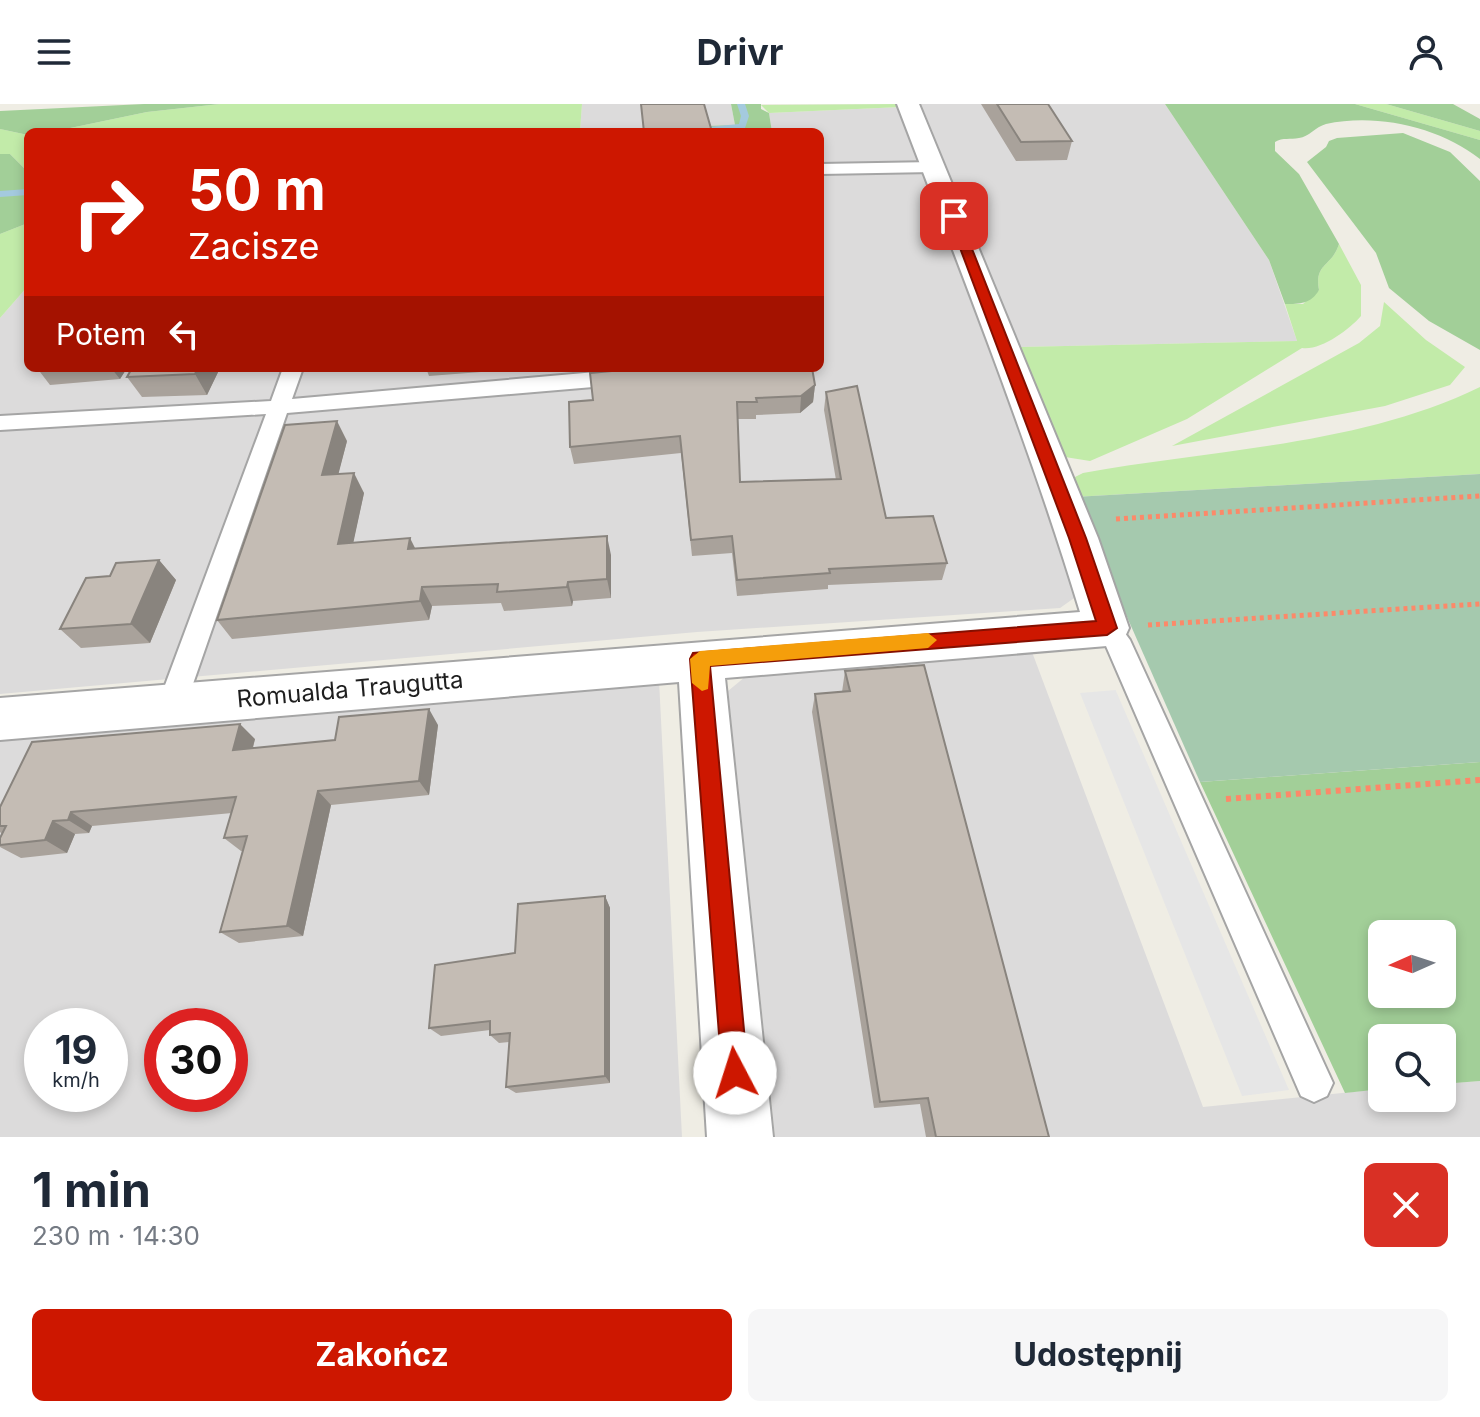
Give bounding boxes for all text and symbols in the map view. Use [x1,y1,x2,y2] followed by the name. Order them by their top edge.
[32,30,76,74] icon: menu
[697,30,783,74] text: Drivr
[1404,30,1448,74] icon: person
[188,156,326,224] text: 50 m
[56,160,160,264] icon: right
[920,182,988,250] pin
[932,194,976,238] icon: arrive
[188,224,319,268] text: Zacisze
[162,312,206,356] icon: left
[56,316,146,352] text: Potem
[235,665,465,713] street label: Romualda Traugutta
[1368,920,1456,1008] north arrow
[1368,920,1456,1112] map controls
[144,1008,248,1112] speed limit sign: 30
[1368,1024,1456,1112] button: search
[54,1025,98,1074] text: 19
[693,1031,777,1115] position arrow
[52,1068,100,1092] text: km/h
[32,1160,151,1219] text: 1 min
[1364,1163,1448,1247] button: close
[32,1220,200,1251] text: 230 m · 14:30
[32,1309,732,1401] button: Zakończ
[748,1309,1448,1401] button: Udostępnij

